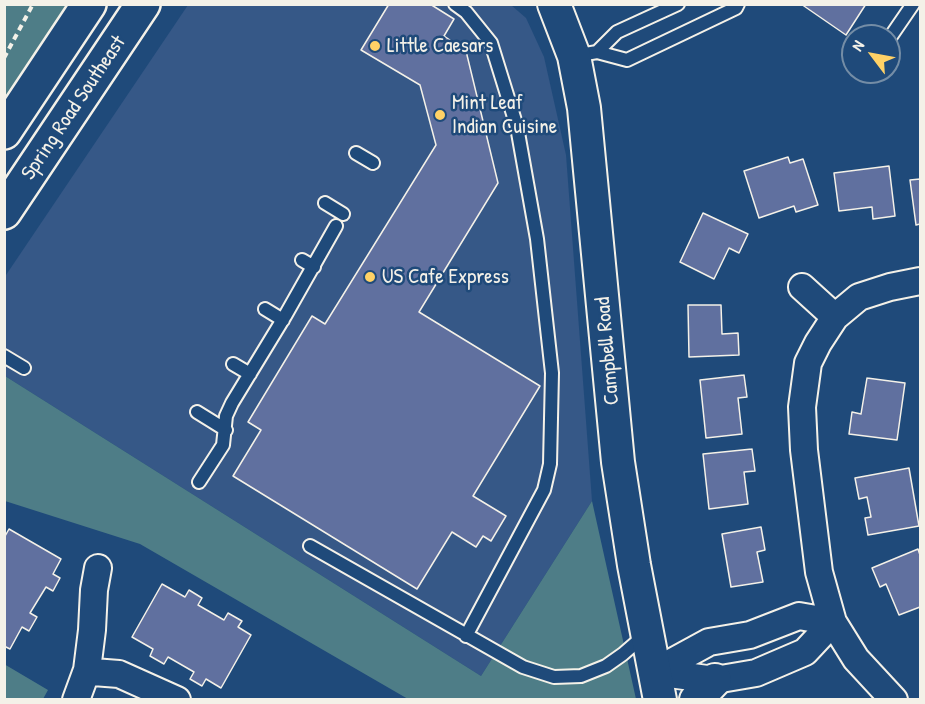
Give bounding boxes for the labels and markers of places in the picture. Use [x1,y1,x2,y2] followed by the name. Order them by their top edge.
[387,33,493,59] place label: Little Caesars
[368,39,382,53] marker: Little Caesars
[452,90,557,140] place label: Mint Leaf Indian Cuisine
[433,108,447,122] marker: Mint Leaf Indian Cuisine
[382,264,509,290] place label: US Cafe Express
[363,270,377,284] marker: US Cafe Express

